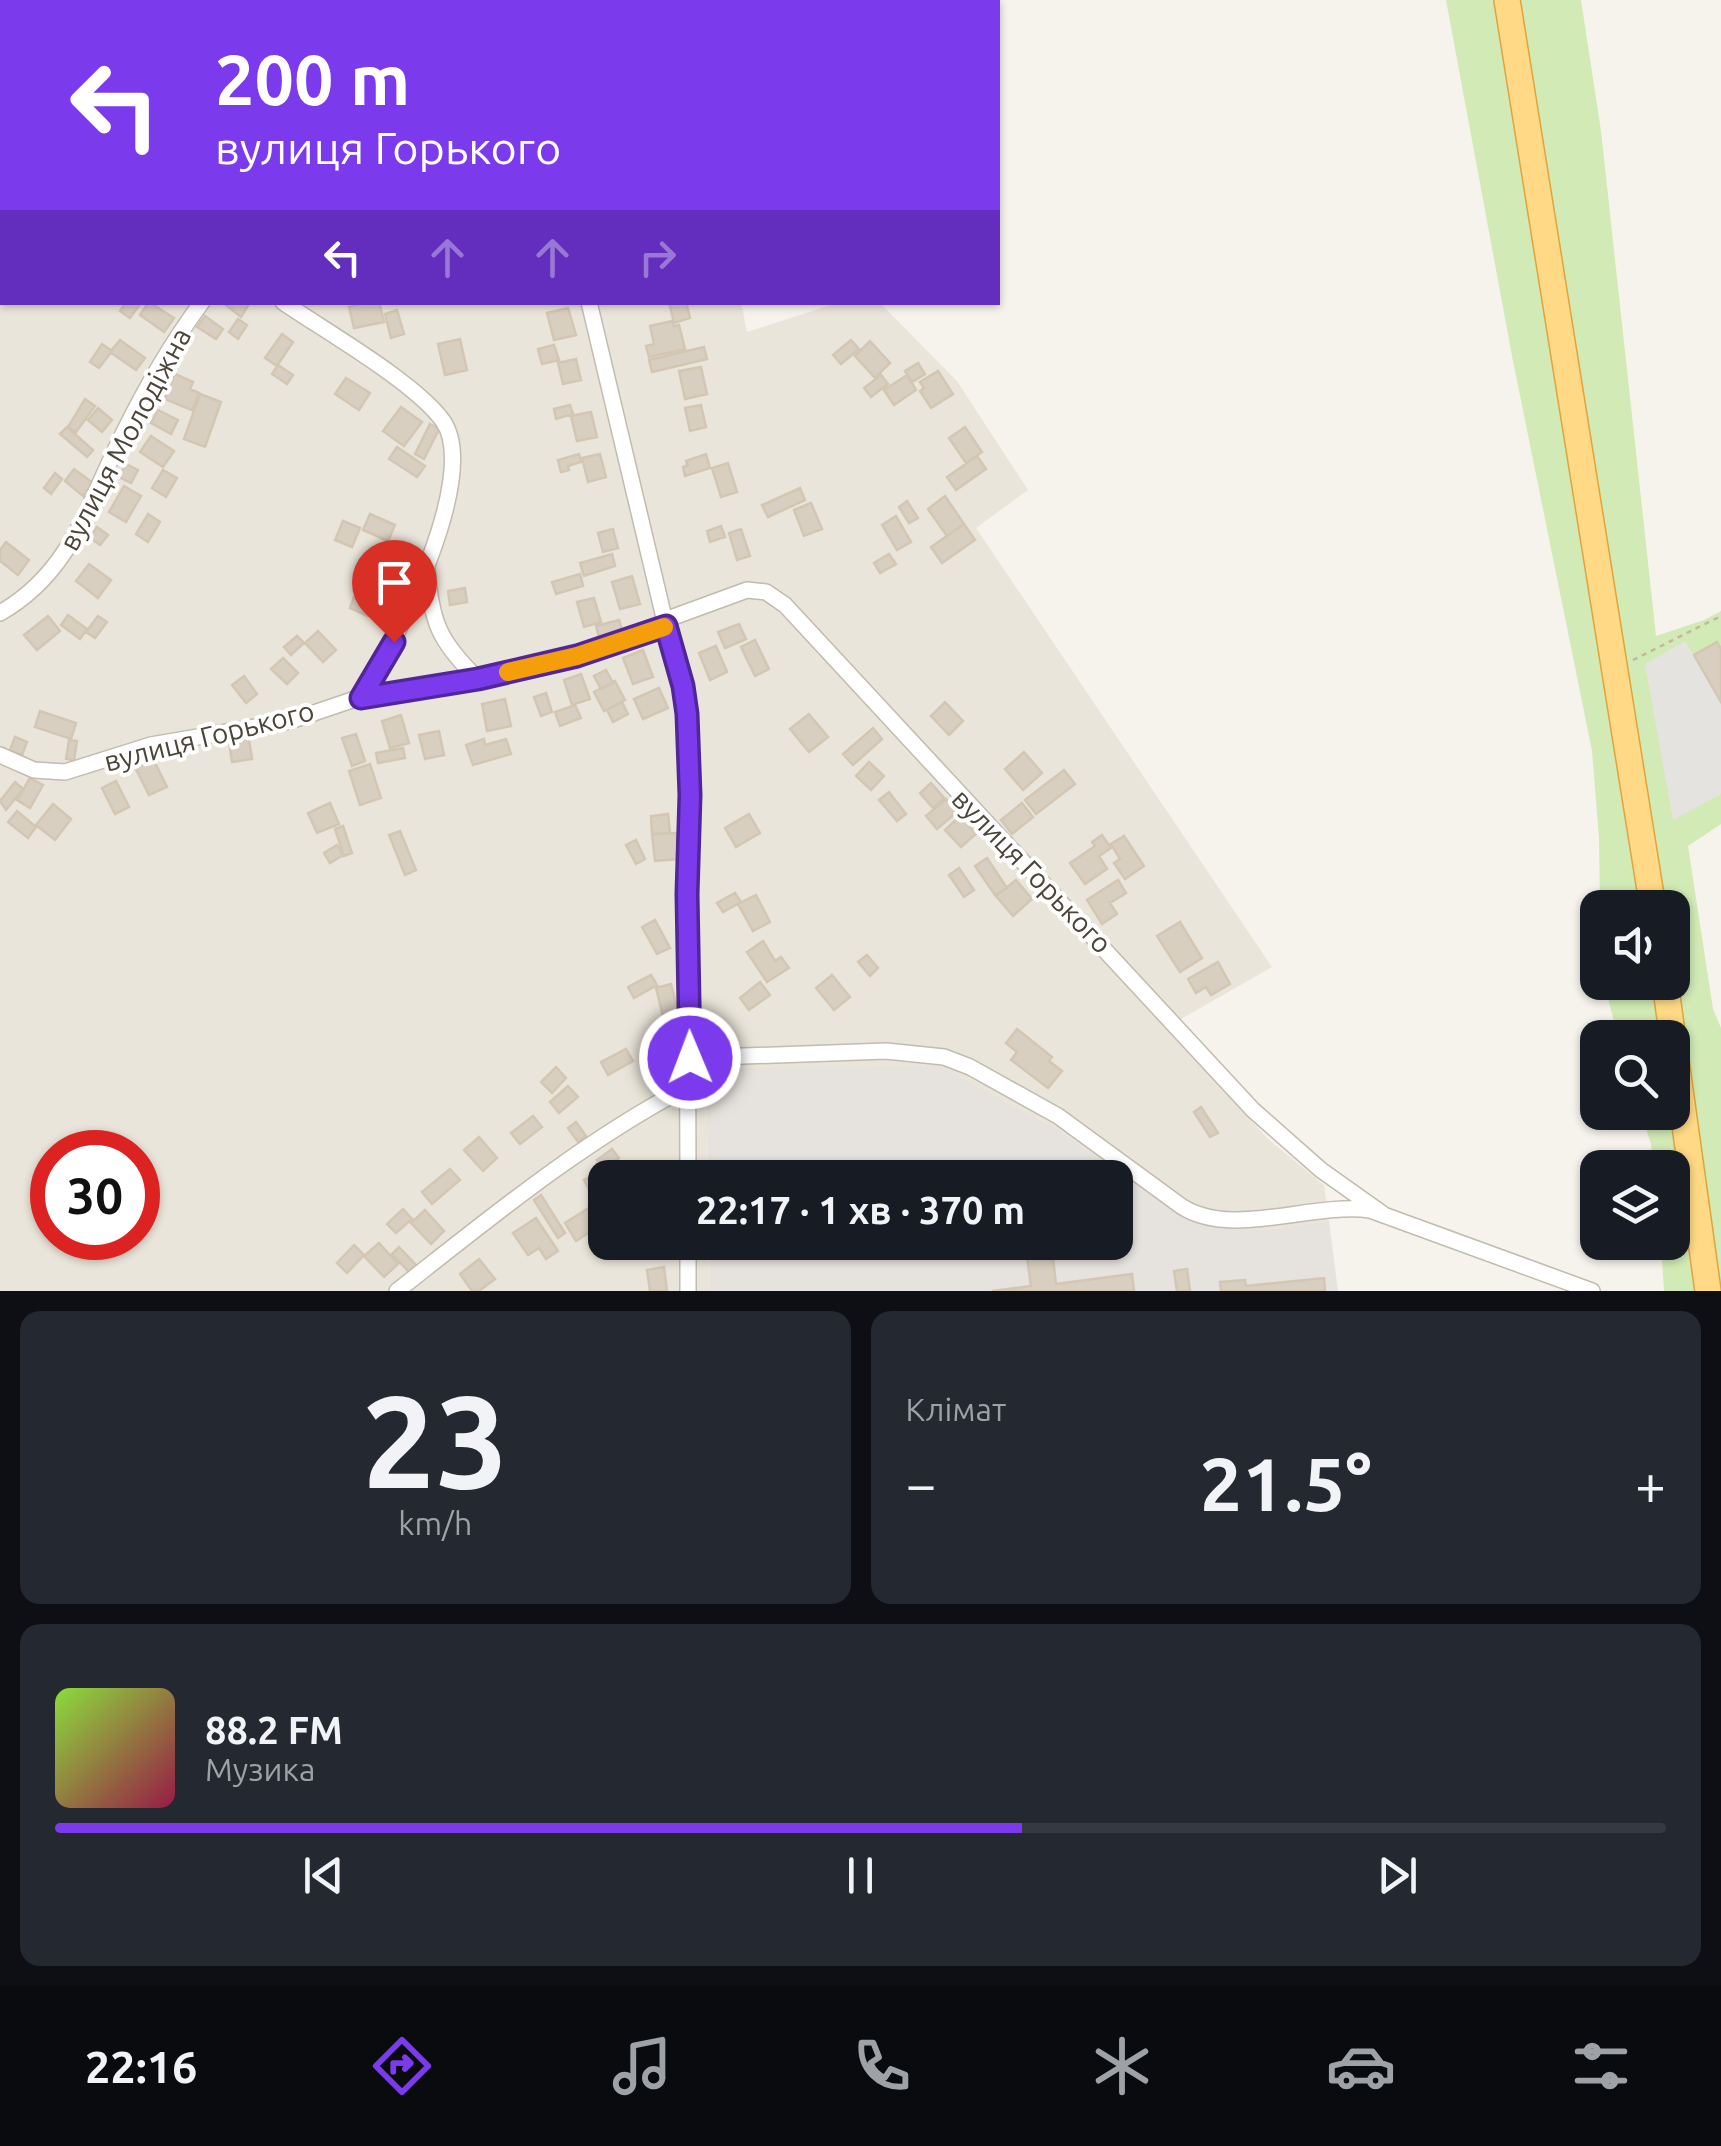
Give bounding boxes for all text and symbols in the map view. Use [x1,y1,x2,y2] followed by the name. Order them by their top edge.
[50,40,180,170] icon: left
[215,40,410,118] text: 200 m
[215,122,561,173] text: вулиця Горького
[315,230,370,285] icon: left
[420,230,475,285] icon: ahead
[525,230,580,285] icon: ahead
[630,230,685,285] icon: right
[53,322,196,555] street label: вулиця Молодіжна
[352,540,437,643] pin
[367,555,422,610] icon: arrive
[101,694,317,777] street label: вулиця Горького
[946,782,1118,959] street label: вулиця Горького
[1580,890,1690,1260] map controls
[1580,890,1690,1000] button: sound
[638,1006,742,1110] position arrow
[1580,1020,1690,1130] button: search
[30,1130,160,1260] speed limit sign: 30
[1580,1150,1690,1260] button: layers
[696,1189,1025,1231] text: 22:17 · 1 хв · 370 m
[362,1367,509,1513] text: 23
[906,1391,1006,1427] text: Клімат
[1200,1441,1372,1525] text: 21.5°
[906,1453,937,1514] text: −
[1635,1453,1666,1514] text: +
[398,1505,472,1541] text: km/h
[205,1709,343,1751] text: 88.2 FM
[205,1751,315,1787] text: Музика
[296,1848,351,1903] icon: previous
[833,1848,888,1903] icon: pause
[1370,1848,1425,1903] icon: next
[367,2031,437,2101] icon: directions
[607,2031,677,2101] icon: music
[847,2031,917,2101] icon: phone
[1087,2031,1157,2101] icon: climate
[1326,2031,1396,2101] icon: car
[1566,2031,1636,2101] icon: filters
[85,2041,197,2092] text: 22:16

